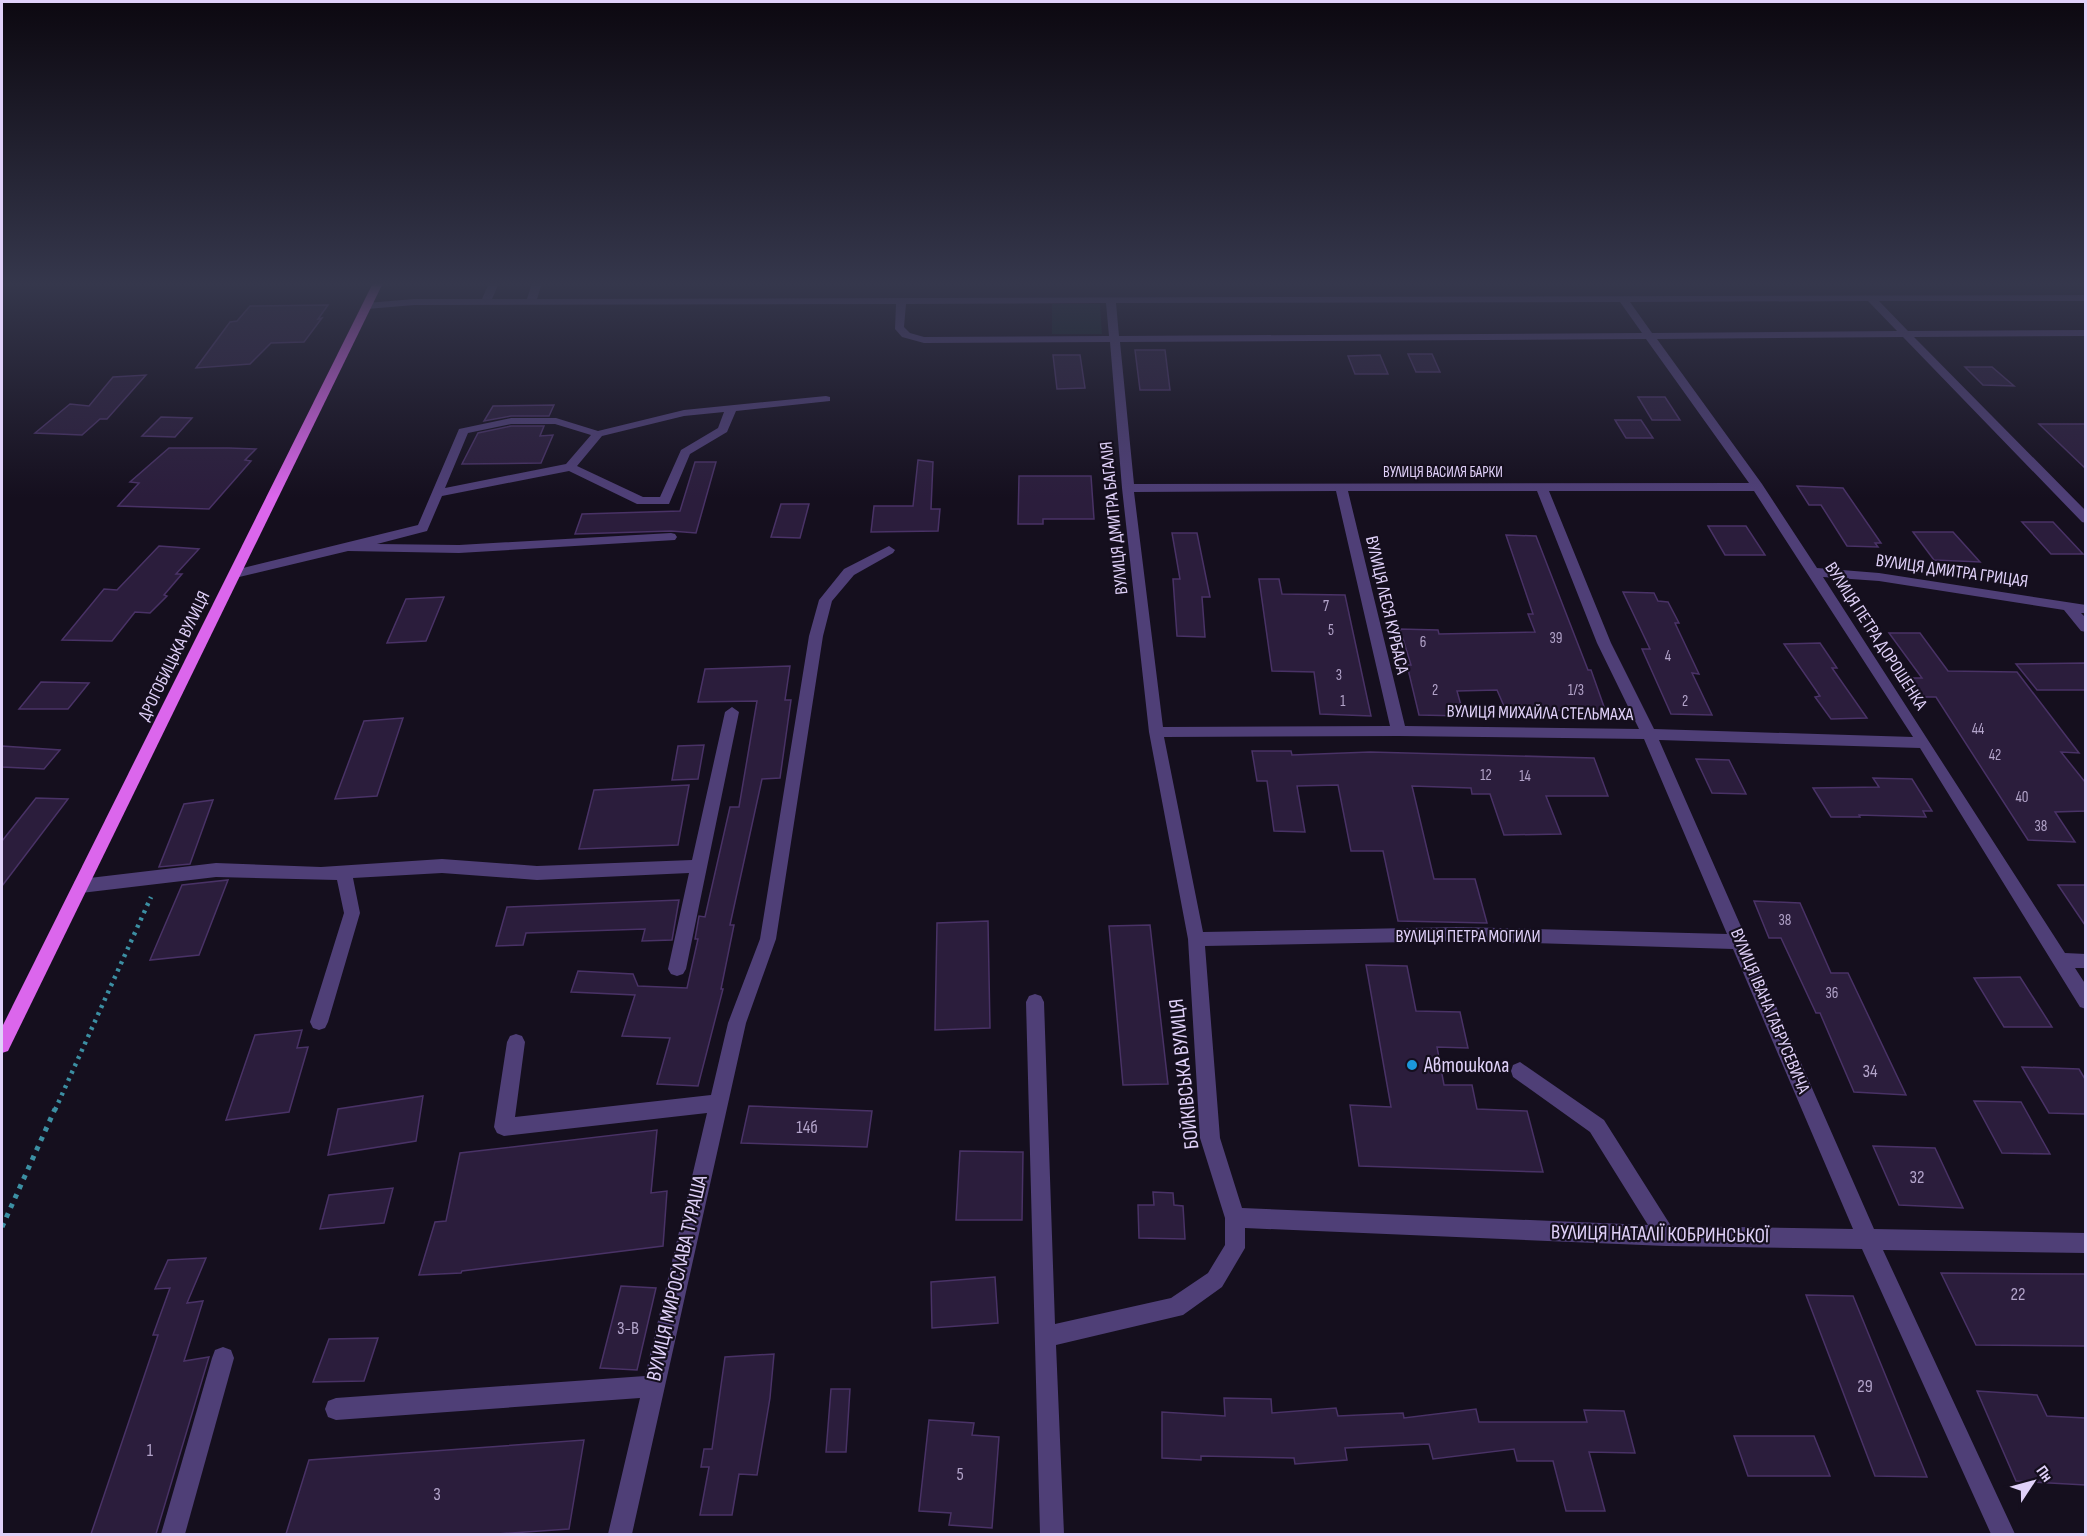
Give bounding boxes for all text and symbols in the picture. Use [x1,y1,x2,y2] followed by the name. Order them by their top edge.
[1096,440,1132,596] street label: ВУЛИЦЯ ДМИТРА БАГАЛІЯ
[1383,463,1503,482] street label: ВУЛИЦЯ ВАСИЛЯ БАРКИ
[1361,534,1413,676] street label: ВУЛИЦЯ ЛЕСЯ КУРБАСА
[1875,550,2029,592] street label: ВУЛИЦЯ ДМИТРА ГРИЦАЯ
[1820,558,1932,714] street label: ВУЛИЦЯ ПЕТРА ДОРОШЕНКА
[134,588,214,724] street label: ДРОГОБИЦЬКА ВУЛИЦЯ
[1323,597,1329,616] house number: 7
[1328,621,1334,640] house number: 5
[1550,629,1562,648] house number: 39
[1420,633,1426,652] house number: 6
[1665,647,1671,666] house number: 4
[1336,666,1342,685] house number: 3
[1432,681,1438,700] house number: 2
[1568,681,1584,700] house number: 1/3
[1340,692,1346,711] house number: 1
[1682,692,1688,711] house number: 2
[1446,701,1634,725] street label: ВУЛИЦЯ МИХАЙЛА СТЕЛЬМАХА
[1972,720,1984,739] house number: 44
[1989,746,2001,765] house number: 42
[1480,766,1492,785] house number: 12
[1519,767,1531,786] house number: 14
[2016,788,2028,807] house number: 40
[2035,817,2047,836] house number: 38
[1779,911,1791,930] house number: 38
[1395,926,1541,947] street label: ВУЛИЦЯ ПЕТРА МОГИЛИ
[1726,926,1814,1097] street label: ВУЛИЦЯ ІВАНА ГАБРУСЕВИЧА
[1826,984,1838,1003] house number: 36
[1164,997,1204,1151] street label: БОЙКІВСЬКА ВУЛИЦЯ
[1423,1053,1509,1078] place label: Автошкола
[1405,1058,1419,1072] marker: Автошкола
[1862,1061,1878,1082] house number: 34
[796,1117,818,1138] house number: 14б
[1910,1167,1924,1188] house number: 32
[641,1172,713,1383] street label: ВУЛИЦЯ МИРОСЛАВА ТУРАША
[1551,1220,1770,1248] street label: ВУЛИЦЯ НАТАЛІЇ КОБРИНСЬКОЇ
[2011,1284,2025,1305] house number: 22
[617,1318,639,1339] house number: 3-В
[1857,1376,1873,1397] house number: 29
[147,1440,154,1461] house number: 1
[2003,1452,2063,1512] north arrow
[2032,1462,2056,1486] text: Пн
[956,1464,964,1485] house number: 5
[433,1484,441,1505] house number: 3

